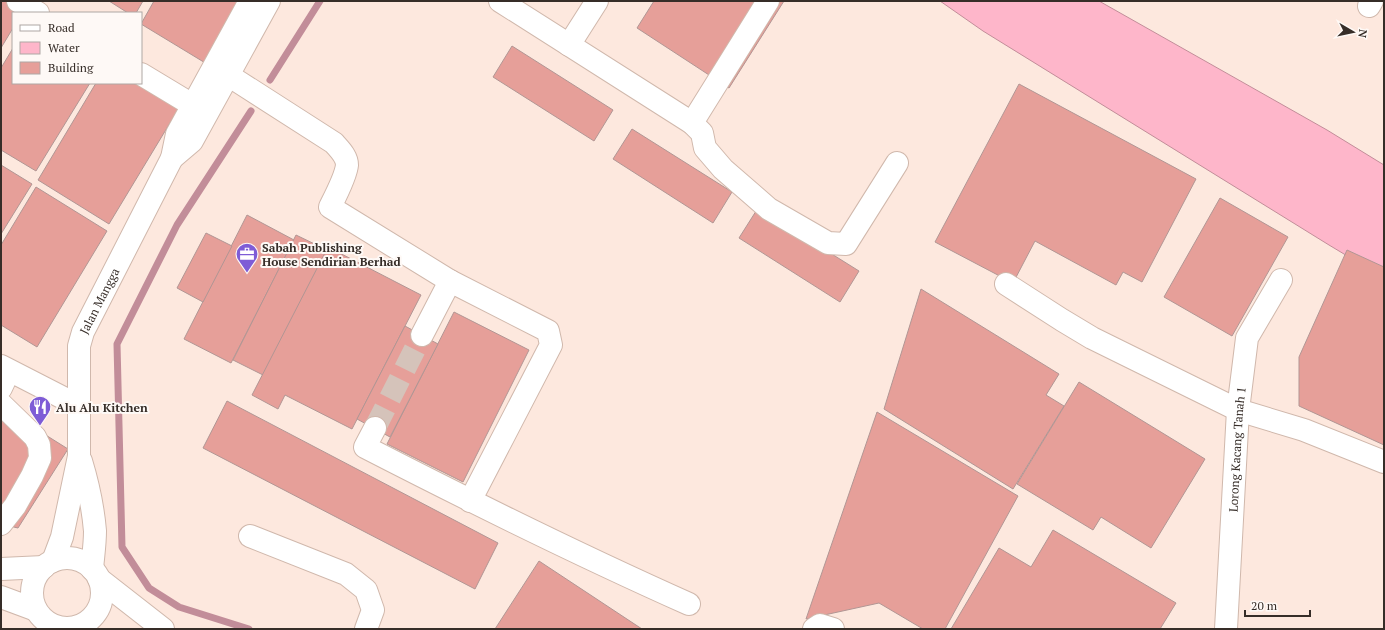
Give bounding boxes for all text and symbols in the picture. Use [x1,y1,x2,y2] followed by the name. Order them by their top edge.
[12,12,142,84] legend
[1333,12,1373,52] north arrow
[48,20,75,35] text: Road
[1355,28,1370,39] text: N
[48,40,80,55] text: Water
[48,60,94,75] text: Building
[262,240,402,269] place label: Sabah Publishing House Sendirian Berhad
[234,241,260,274] office icon: Sabah Publishing House Sendirian Berhad
[76,265,122,336] street label: Jalan Mangga
[1225,386,1248,512] street label: Lorong Kacang Tanah 1
[27,394,53,427] restaurant icon: Alu Alu Kitchen
[56,400,148,415] place label: Alu Alu Kitchen
[1245,592,1310,618] scale bar
[1251,598,1278,613] text: 20 m

